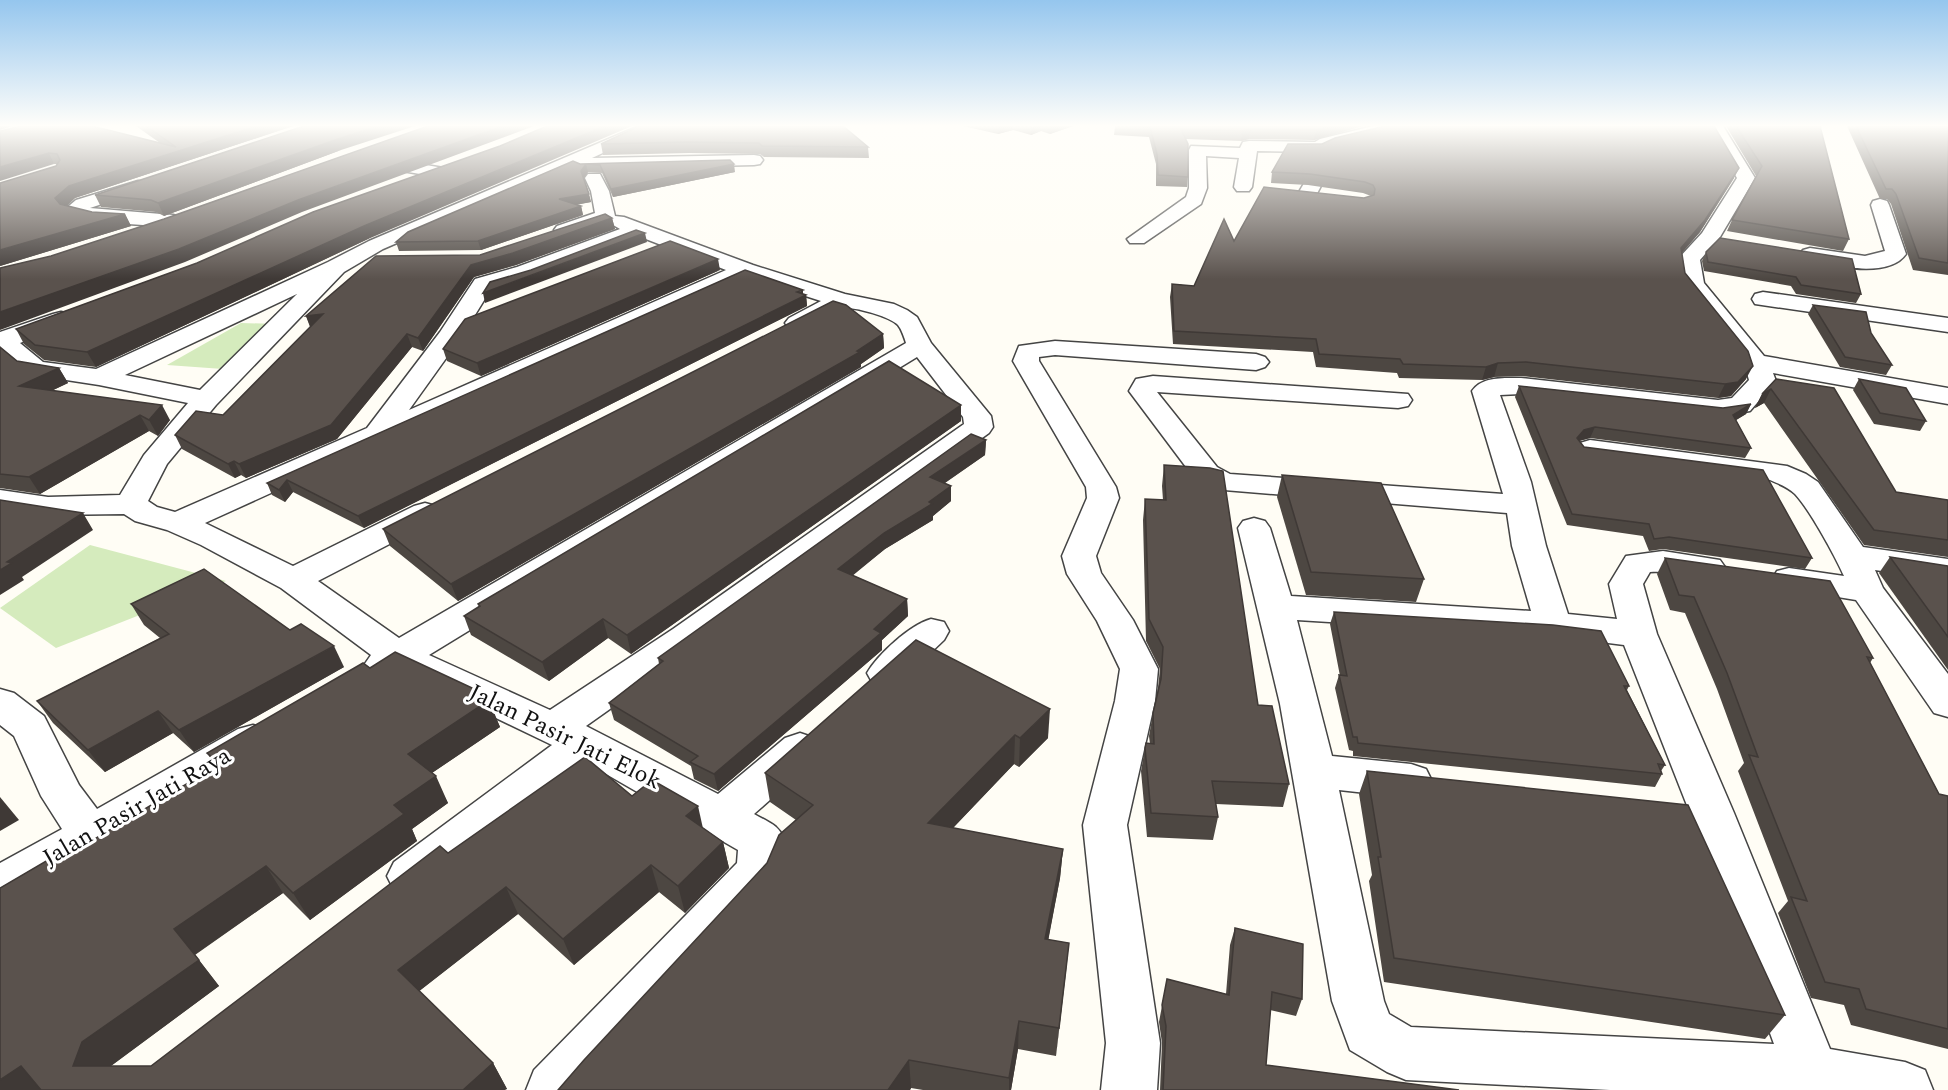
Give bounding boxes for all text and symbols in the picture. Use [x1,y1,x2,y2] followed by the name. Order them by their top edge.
[463,675,667,799] street label: Jalan Pasir Jati Elok
[36,738,238,876] street label: Jalan Pasir Jati Raya

